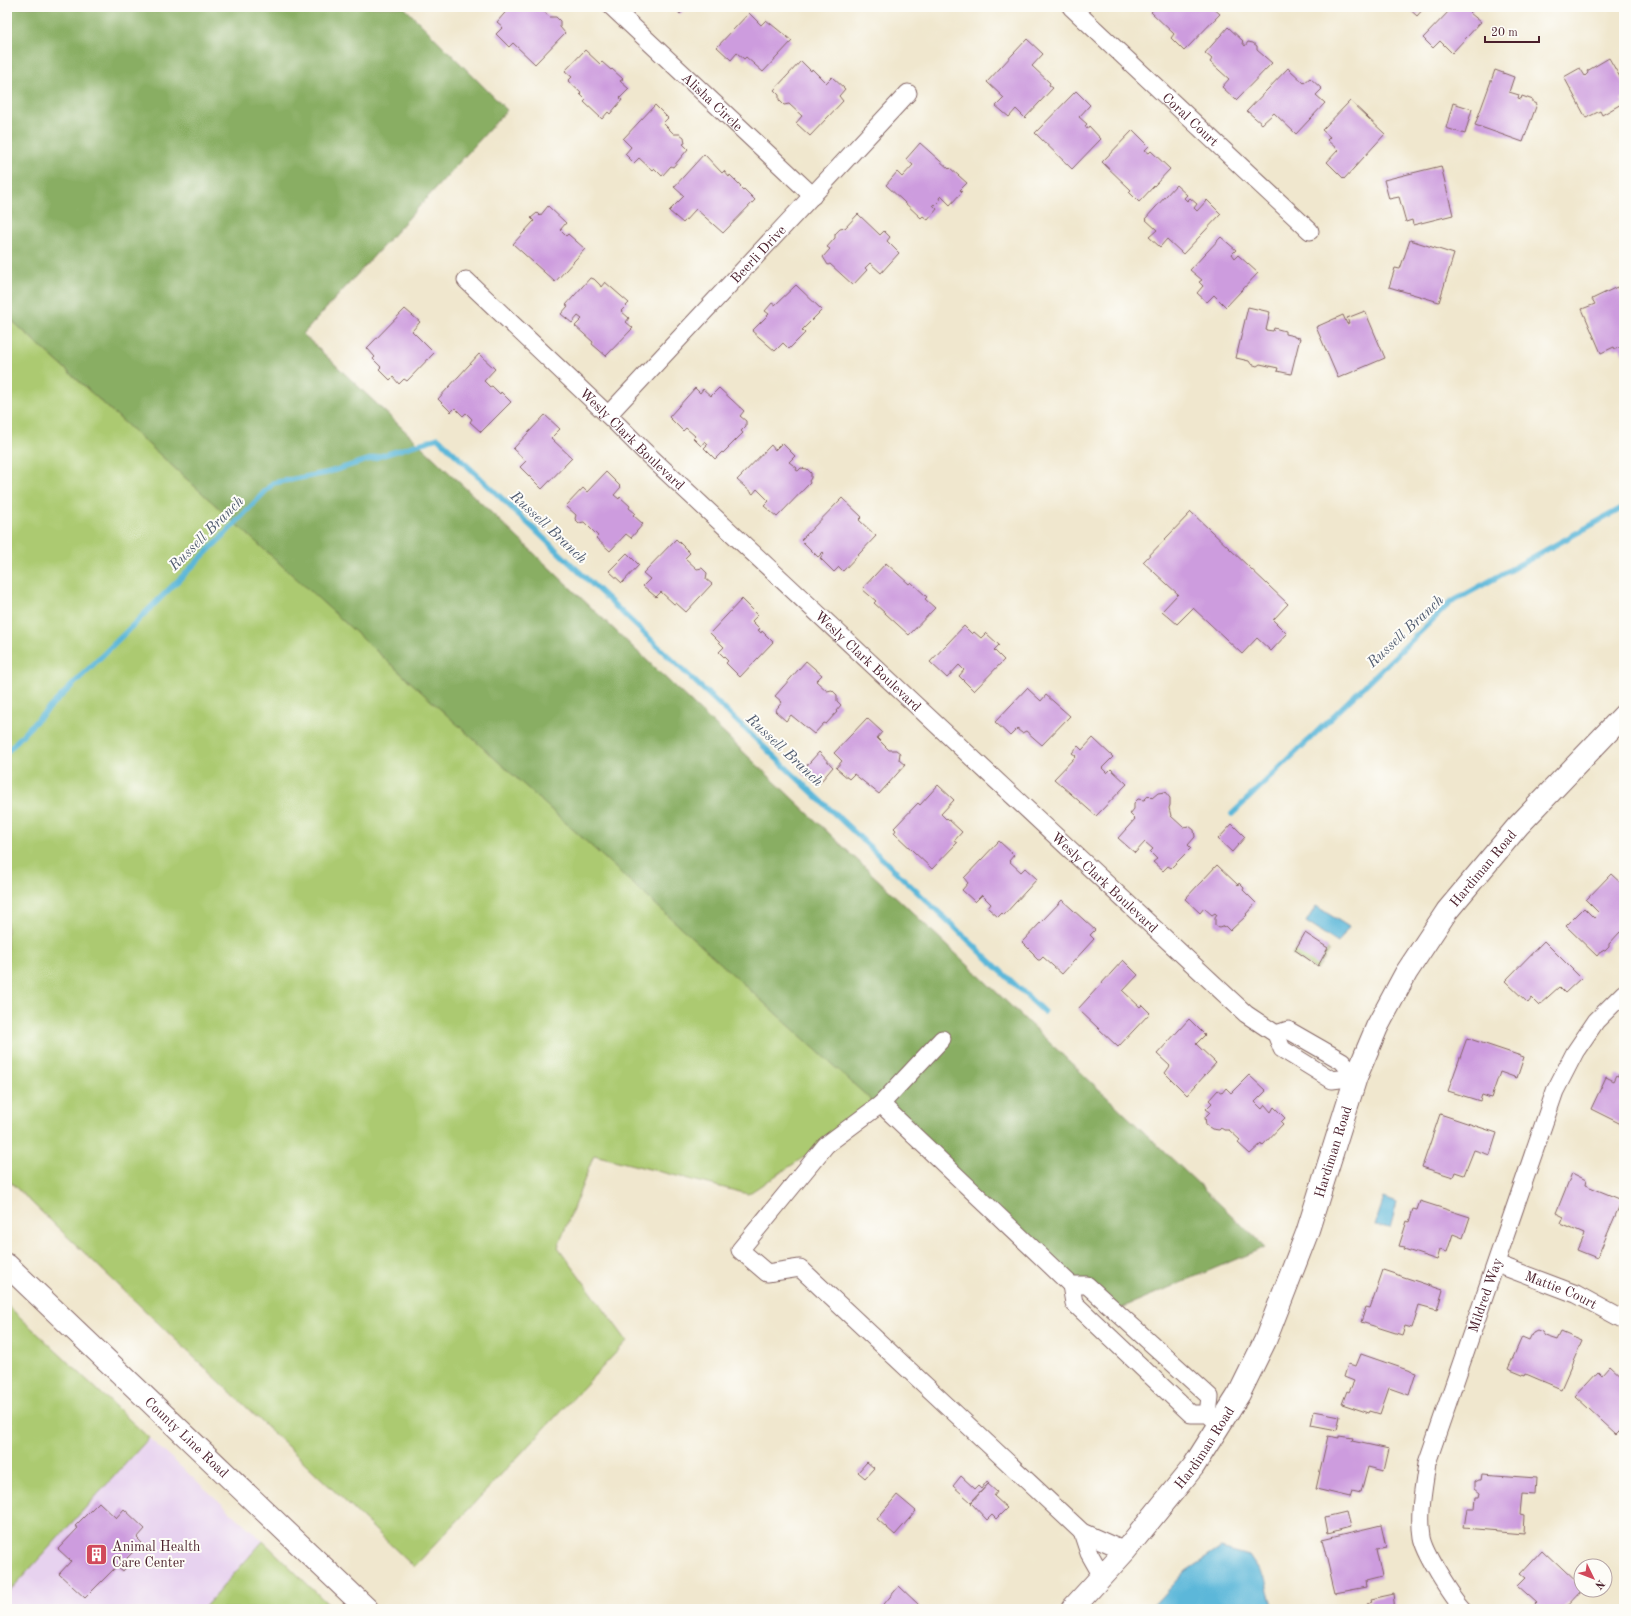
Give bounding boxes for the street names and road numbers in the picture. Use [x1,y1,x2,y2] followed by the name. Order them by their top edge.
[679,70,745,134] street label: Alisha Circle
[1159,90,1221,149] street label: Coral Court
[729,223,789,286] street label: Beerli Drive
[577,386,687,493] street label: Wesly Clark Boulevard
[812,609,923,714] street label: Wesly Clark Boulevard
[1448,828,1520,910] street label: Hardiman Road
[1049,830,1160,936] street label: Wesly Clark Boulevard
[1312,1104,1354,1200] street label: Hardiman Road
[1466,1256,1505,1335] street label: Mildred Way
[1523,1269,1599,1312] street label: Mattie Court
[142,1395,231,1481] street label: County Line Road
[1172,1404,1237,1492] street label: Hardiman Road

